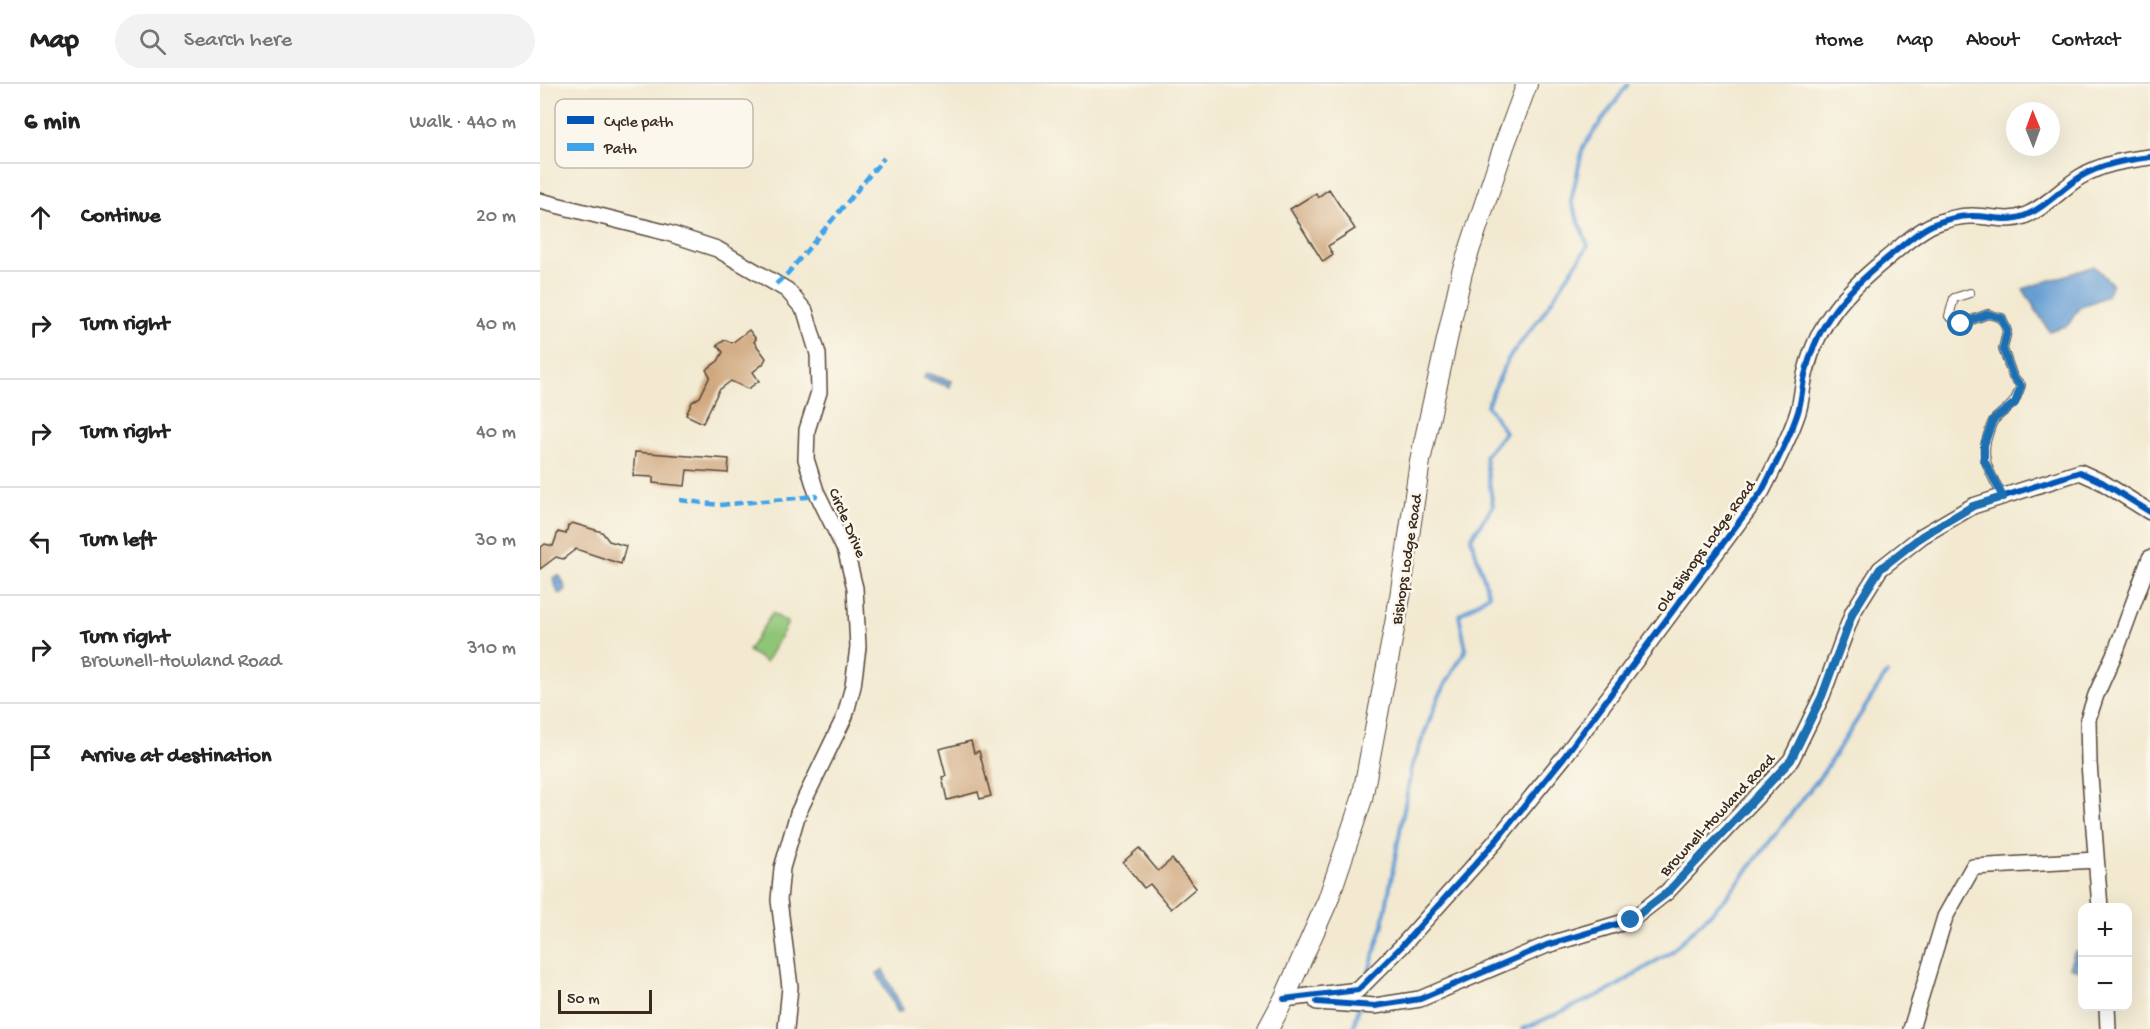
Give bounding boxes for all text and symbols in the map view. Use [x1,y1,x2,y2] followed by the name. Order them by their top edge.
[115,14,535,68] search box
[30,25,79,58] text: Map
[136,25,169,58] icon: search
[184,28,292,54] text: Search here
[1815,29,1863,54] text: Home
[1896,29,1933,54] text: Map
[1966,29,2019,54] text: About
[2052,29,2120,54] text: Contact
[555,99,753,168] legend
[2006,102,2060,156] north arrow
[24,108,80,139] text: 6 min
[410,112,516,135] text: Walk · 440 m
[604,114,674,133] text: Cycle path
[603,141,637,160] text: Path
[24,201,57,234] icon: ahead
[81,204,161,230] text: Continue
[476,206,516,229] text: 20 m
[24,309,57,342] icon: right
[1947,310,1973,336] route start
[81,312,169,338] text: Turn right
[476,314,516,337] text: 40 m
[24,417,57,450] icon: right
[81,420,169,446] text: Turn right
[476,422,516,445] text: 40 m
[1653,476,1762,617] street label: Old Bishops Lodge Road
[823,486,869,562] street label: Circle Drive
[1389,491,1428,627] street label: Bishops Lodge Road
[24,525,57,558] icon: left
[81,528,155,554] text: Turn left
[475,530,516,553] text: 30 m
[81,625,169,651] text: Turn right
[24,633,57,666] icon: right
[467,638,516,661] text: 310 m
[81,651,282,674] text: Brownell-Howland Road
[24,741,57,774] icon: arrive
[81,744,271,770] text: Arrive at destination
[1656,750,1781,882] street label: Brownell-Howland Road
[2078,903,2132,1011] map controls
[2078,903,2132,957] button: +
[1617,906,1643,932] route end
[2078,957,2132,1011] button: −
[558,987,652,1014] scale bar
[567,991,600,1010] text: 50 m

